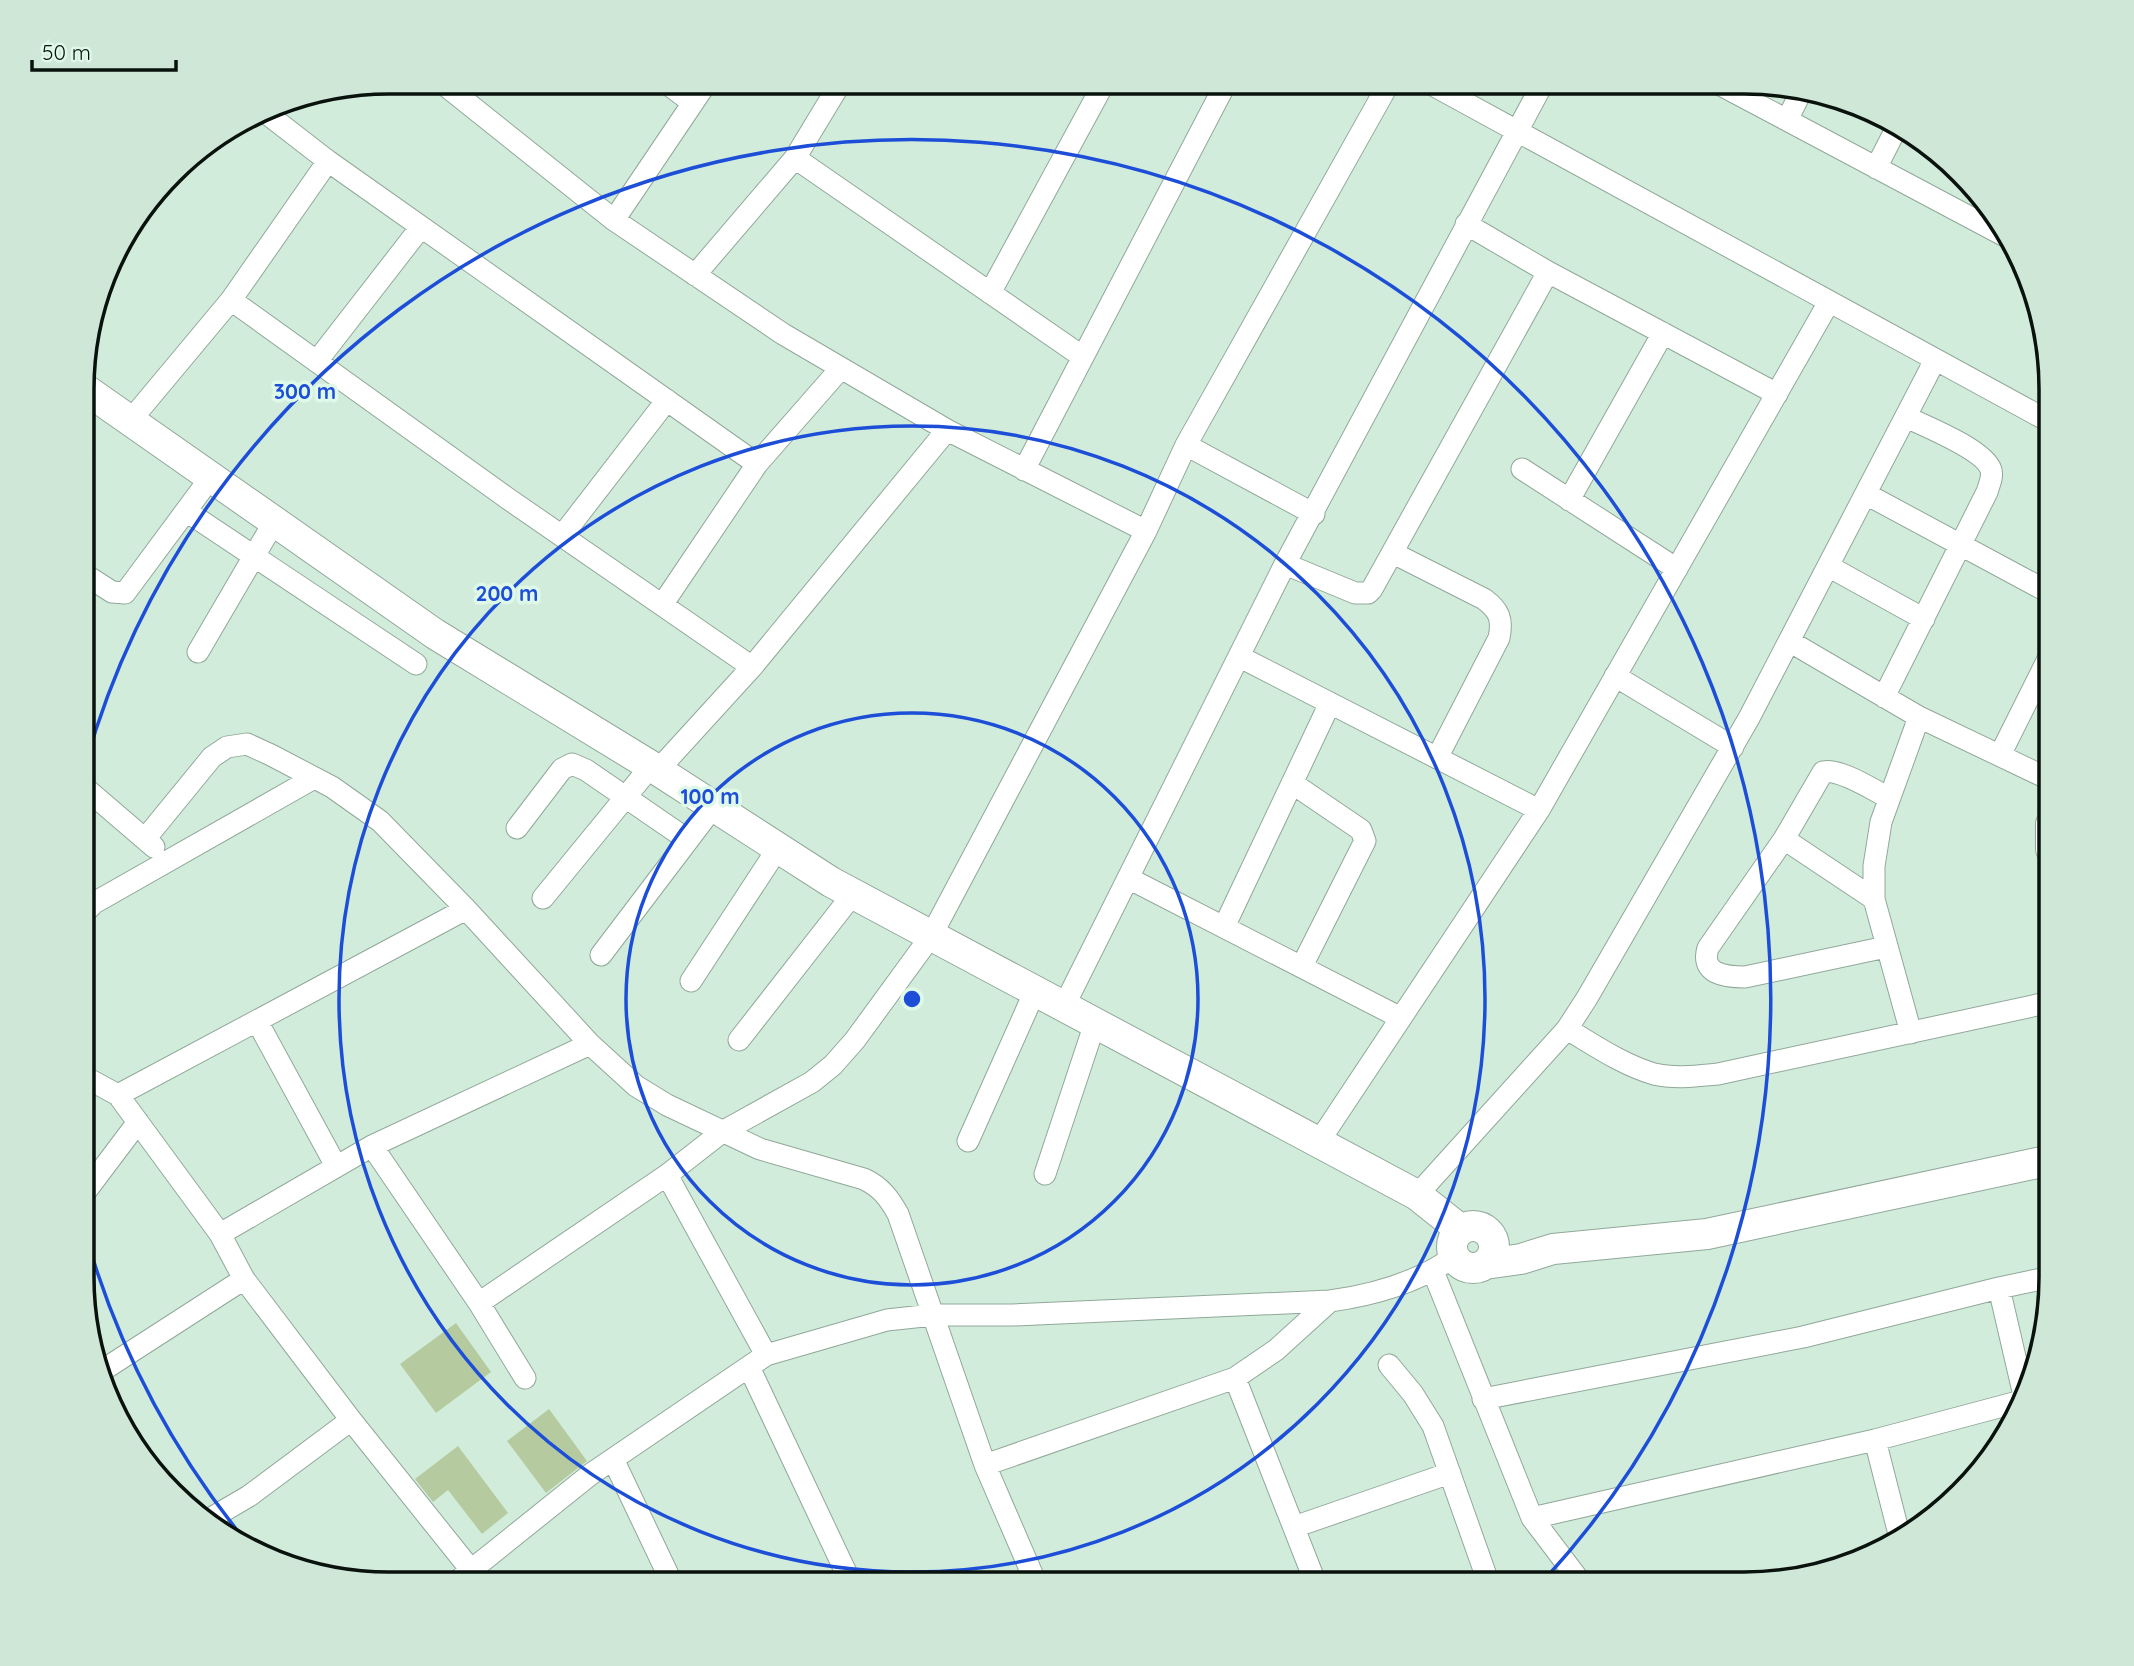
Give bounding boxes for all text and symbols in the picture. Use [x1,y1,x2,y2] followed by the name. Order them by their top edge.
[32,28,175,72] scale bar
[42,39,91,65] text: 50 m
[274,378,336,404] text: 300 m
[476,580,538,606] text: 200 m
[680,783,740,809] text: 100 m
[900,987,924,1011] centre of rings

